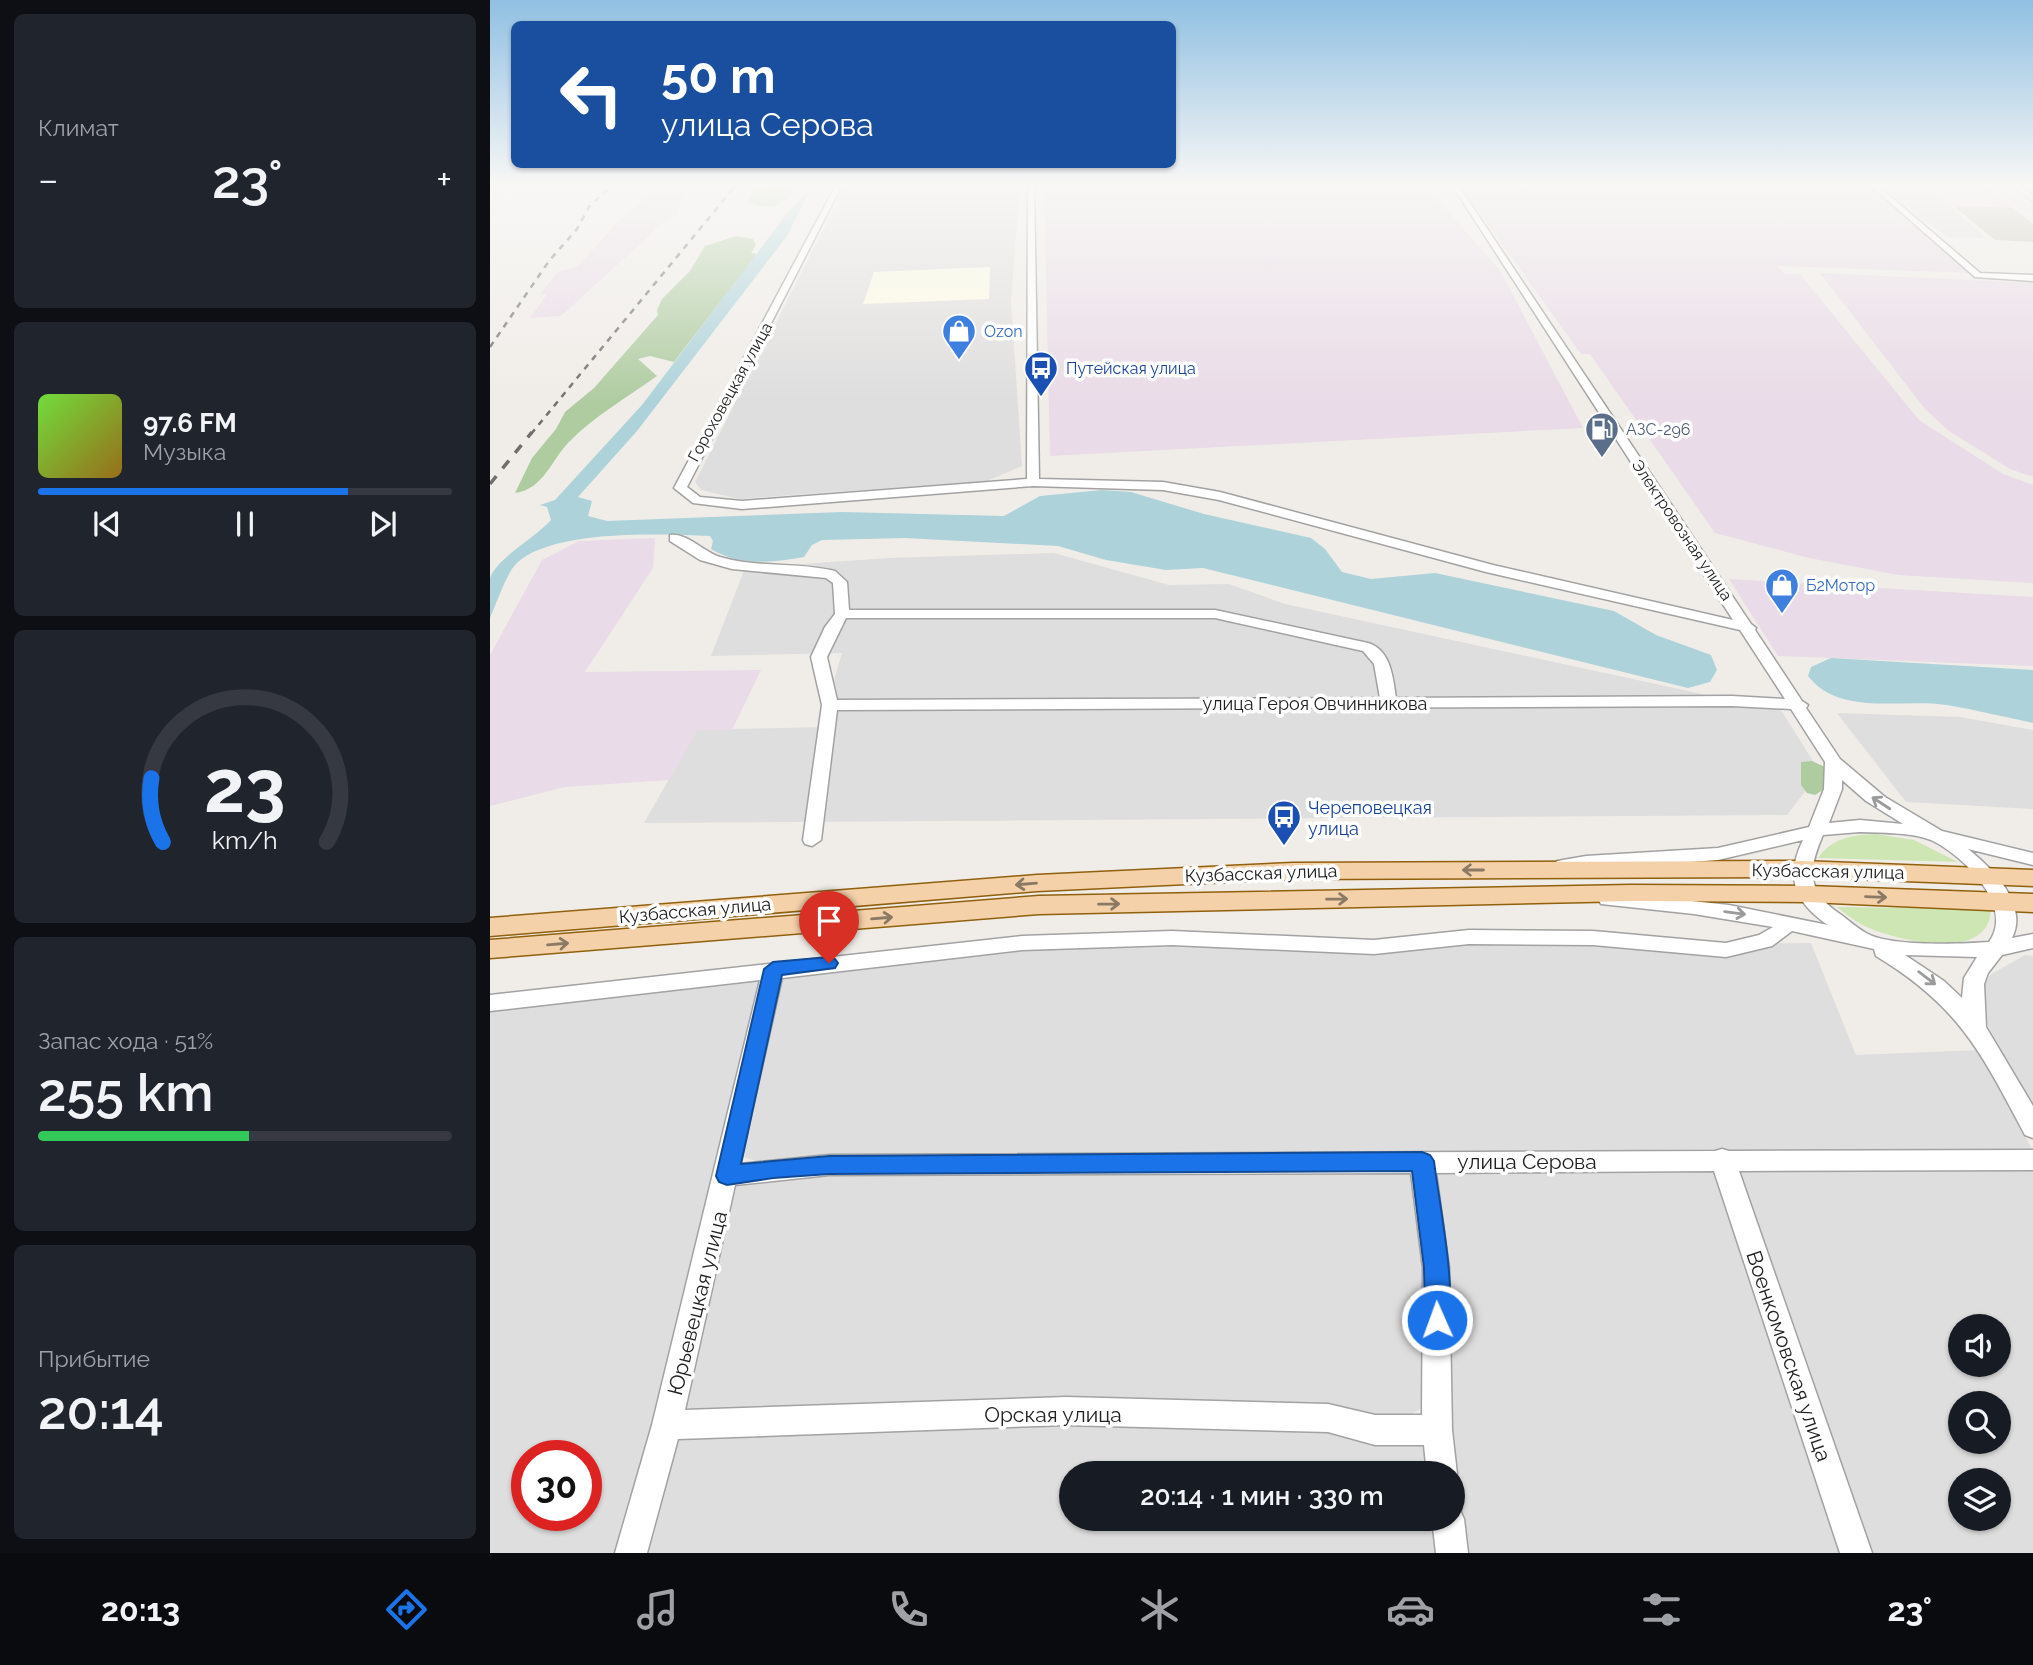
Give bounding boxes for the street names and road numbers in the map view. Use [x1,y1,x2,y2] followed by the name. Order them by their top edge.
[684,319,776,465] street label: Гороховецкая улица
[1628,456,1736,604] street label: Электровозная улица
[1203,693,1427,714] street label: улица Героя Овчинникова
[1751,859,1905,883] street label: Кузбасская улица
[1184,860,1338,886] street label: Кузбасская улица
[618,893,772,927] street label: Кузбасская улица
[1457,1149,1597,1174] street label: улица Серова
[662,1208,732,1398] street label: Юрьевецкая улица
[1741,1247,1837,1465] street label: Военкомовская улица
[984,1402,1122,1427] street label: Орская улица

